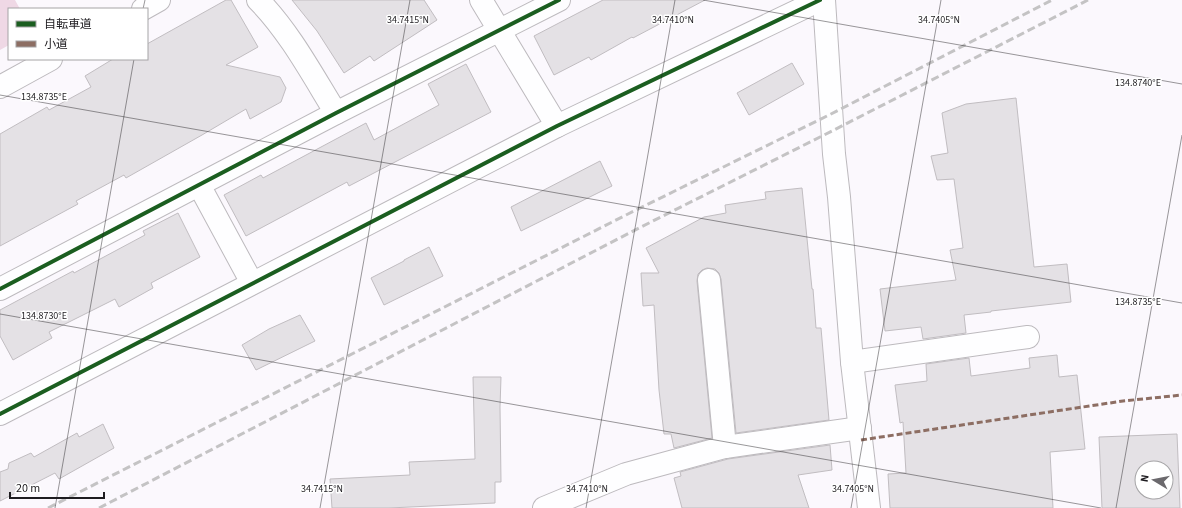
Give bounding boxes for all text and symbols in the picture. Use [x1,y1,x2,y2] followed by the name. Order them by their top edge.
[8,8,148,60] legend
[387,13,429,27] text: 34.7415°N
[652,13,694,27] text: 34.7410°N
[918,13,960,27] text: 34.7405°N
[44,16,92,33] text: 自転車道
[44,36,68,53] text: 小道
[1115,76,1161,90] text: 134.8740°E
[21,90,67,104] text: 134.8735°E
[1115,295,1161,309] text: 134.8735°E
[21,309,67,323] text: 134.8730°E
[1134,460,1174,500] north arrow
[1137,473,1153,483] text: N
[10,474,104,500] scale bar
[16,480,40,497] text: 20 m
[301,482,343,496] text: 34.7415°N
[566,482,608,496] text: 34.7410°N
[832,482,874,496] text: 34.7405°N

